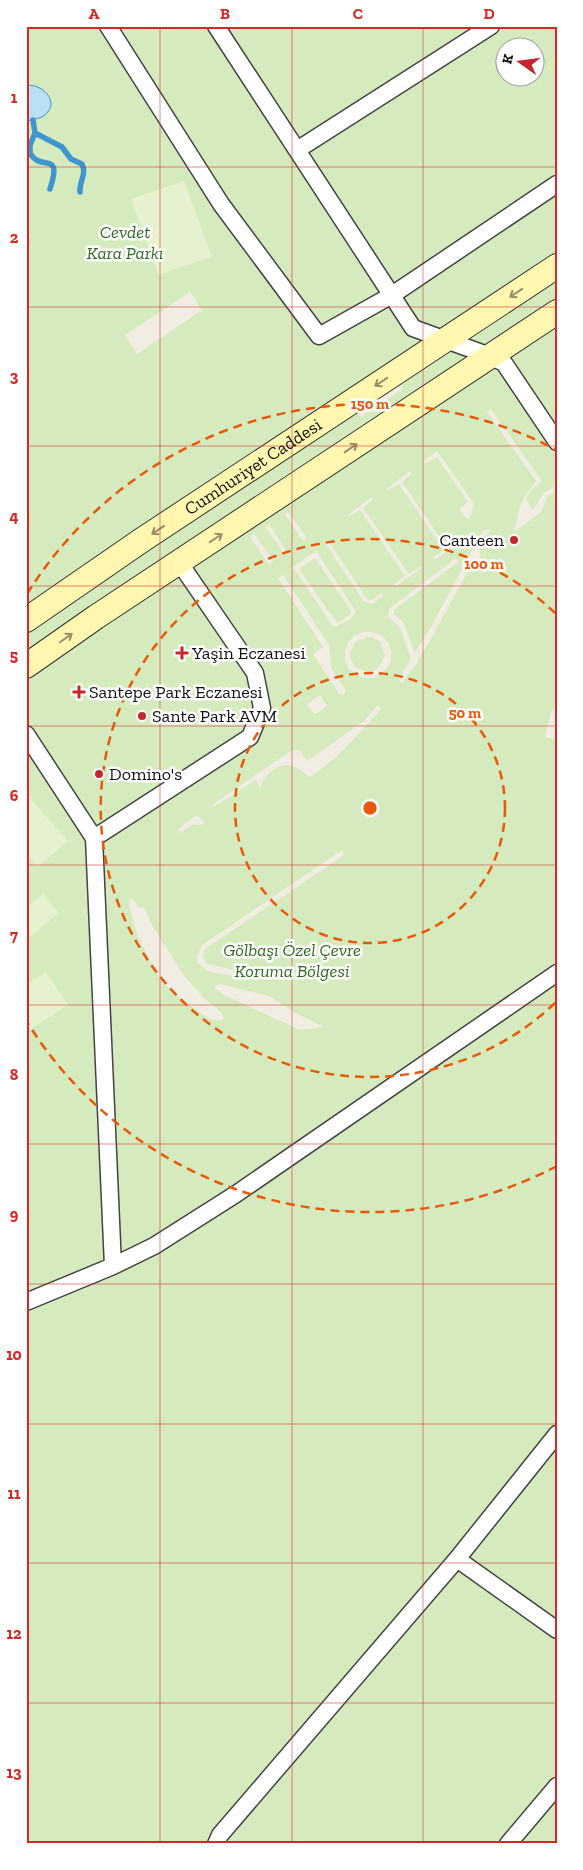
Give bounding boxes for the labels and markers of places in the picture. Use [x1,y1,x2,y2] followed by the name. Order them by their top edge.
[439,529,505,551] place label: Canteen
[508,534,520,546] marker: Canteen
[191,642,305,664] place label: Yaşin Eczanesi
[176,647,188,659] marker: Yaşin Eczanesi
[89,681,263,703] place label: Santepe Park Eczanesi
[73,686,85,698] marker: Santepe Park Eczanesi
[152,705,277,727] place label: Sante Park AVM
[136,710,148,722] marker: Sante Park AVM
[109,763,182,785] place label: Domino's
[93,768,105,780] marker: Domino's
[361,799,379,817] centre of rings

